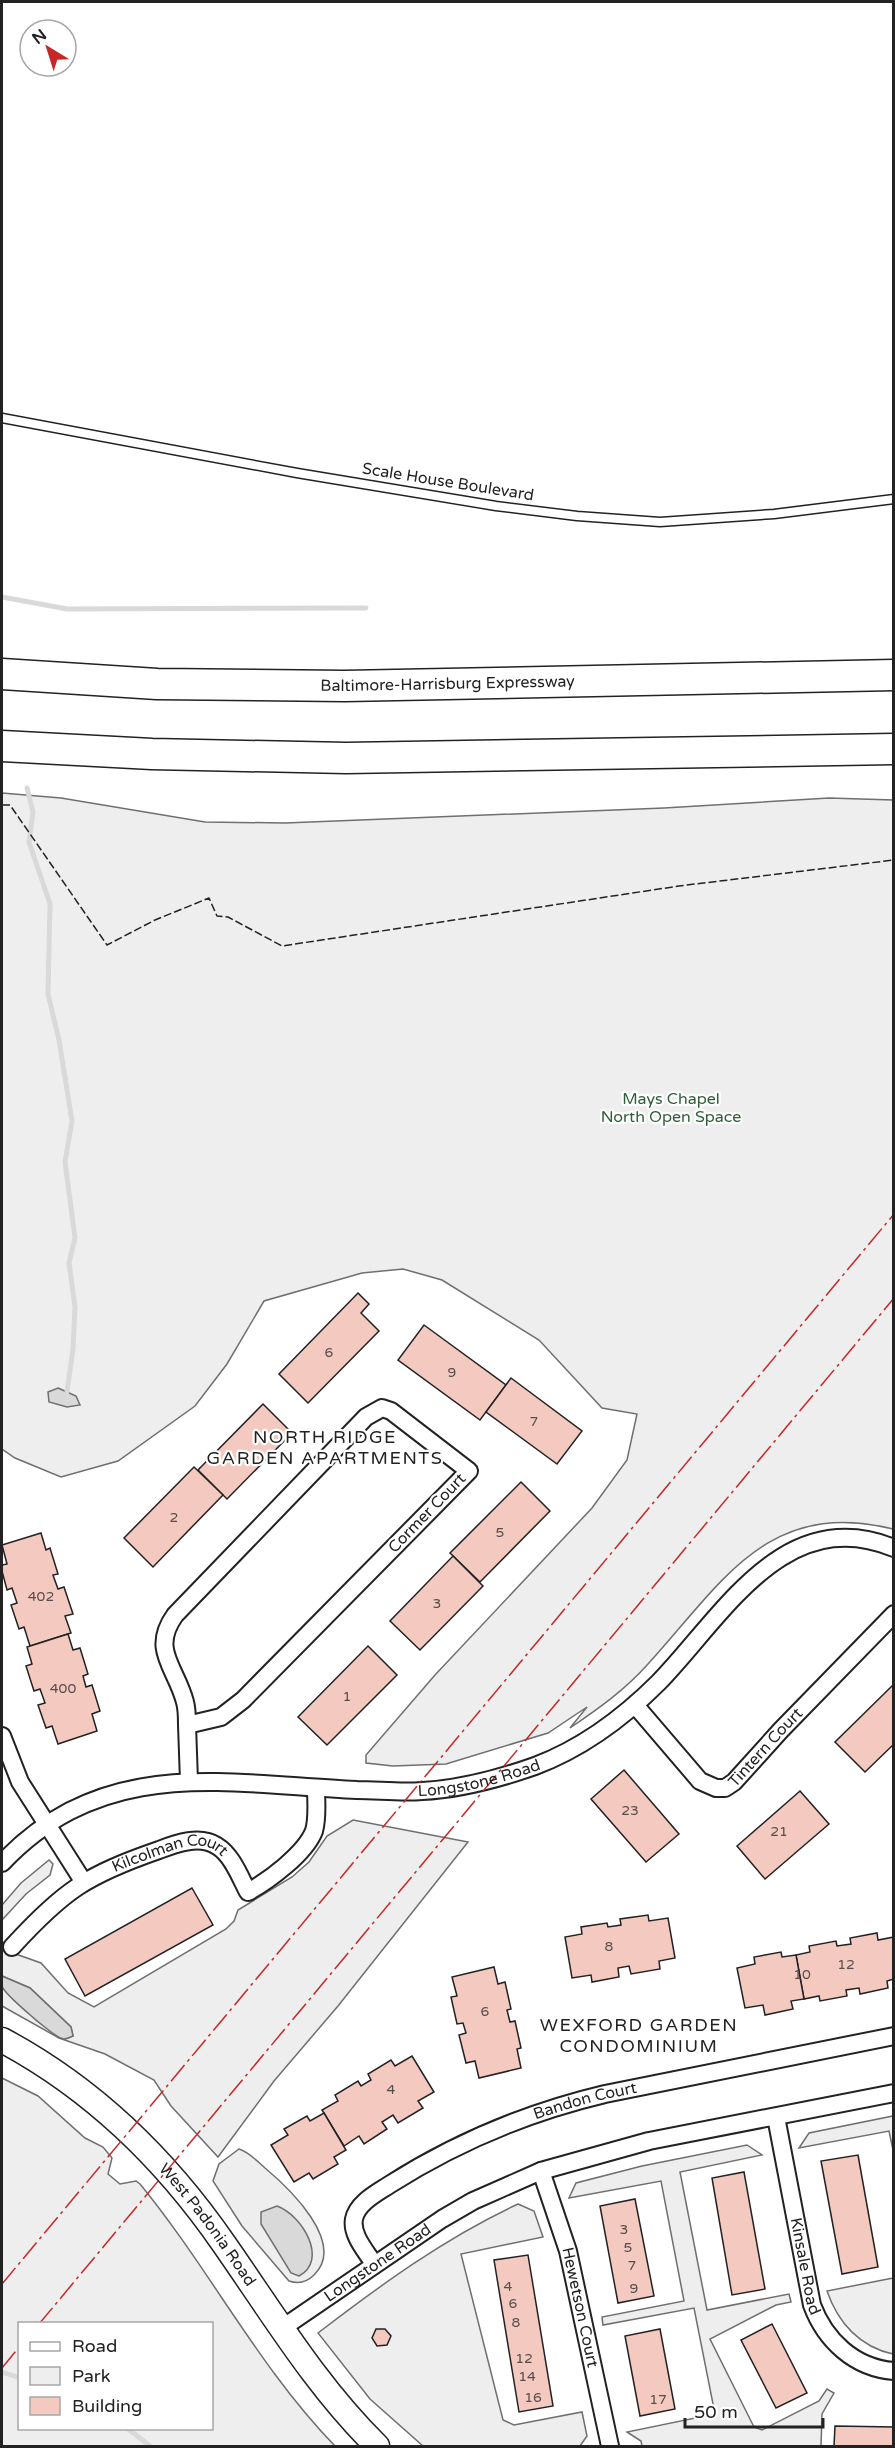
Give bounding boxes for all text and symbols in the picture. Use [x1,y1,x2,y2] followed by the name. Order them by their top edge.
[18,18,78,78] north arrow
[28,25,51,49] text: N
[361,459,535,505] street label: Scale House Boulevard
[320,671,575,696] street label: Baltimore-Harrisburg Expressway
[601,1089,741,1127] park label: Mays Chapel North Open Space
[325,1344,334,1361] house number: 6
[448,1364,456,1381] house number: 9
[530,1413,538,1430] house number: 7
[207,1426,443,1469] district label: NORTH RIDGE GARDEN APARTMENTS
[384,1469,470,1557] street label: Cormer Court
[170,1509,178,1526] house number: 2
[496,1524,504,1541] house number: 5
[28,1588,54,1605] house number: 402
[433,1595,441,1612] house number: 3
[50,1680,76,1697] house number: 400
[343,1688,351,1705] house number: 1
[724,1704,807,1791] street label: Tintern Court
[417,1755,543,1801] street label: Longstone Road
[621,1802,639,1819] house number: 23
[770,1823,788,1840] house number: 21
[109,1830,233,1877] street label: Kilcolman Court
[605,1938,614,1955] house number: 8
[837,1956,855,1973] house number: 12
[793,1966,811,1983] house number: 10
[481,2003,490,2020] house number: 6
[540,2014,738,2057] district label: WEXFORD GARDEN CONDOMINIUM
[531,2078,638,2124] street label: Bandon Court
[387,2081,396,2098] house number: 4
[155,2159,260,2290] street label: West Padonia Road
[785,2216,825,2318] street label: Kinsale Road
[320,2219,435,2307] street label: Longstone Road
[620,2221,628,2238] house number: 3
[624,2239,632,2256] house number: 5
[557,2245,603,2369] street label: Hewetson Court
[628,2257,636,2274] house number: 7
[504,2278,513,2295] house number: 4
[630,2280,638,2297] house number: 9
[509,2295,518,2312] house number: 6
[512,2314,521,2331] house number: 8
[18,2322,213,2430] legend
[72,2335,117,2357] text: Road
[515,2350,533,2367] house number: 12
[72,2365,111,2387] text: Park
[518,2368,536,2385] house number: 14
[524,2389,542,2406] house number: 16
[649,2391,667,2408] house number: 17
[685,2391,823,2429] scale bar
[72,2395,142,2417] text: Building
[694,2401,738,2423] text: 50 m

